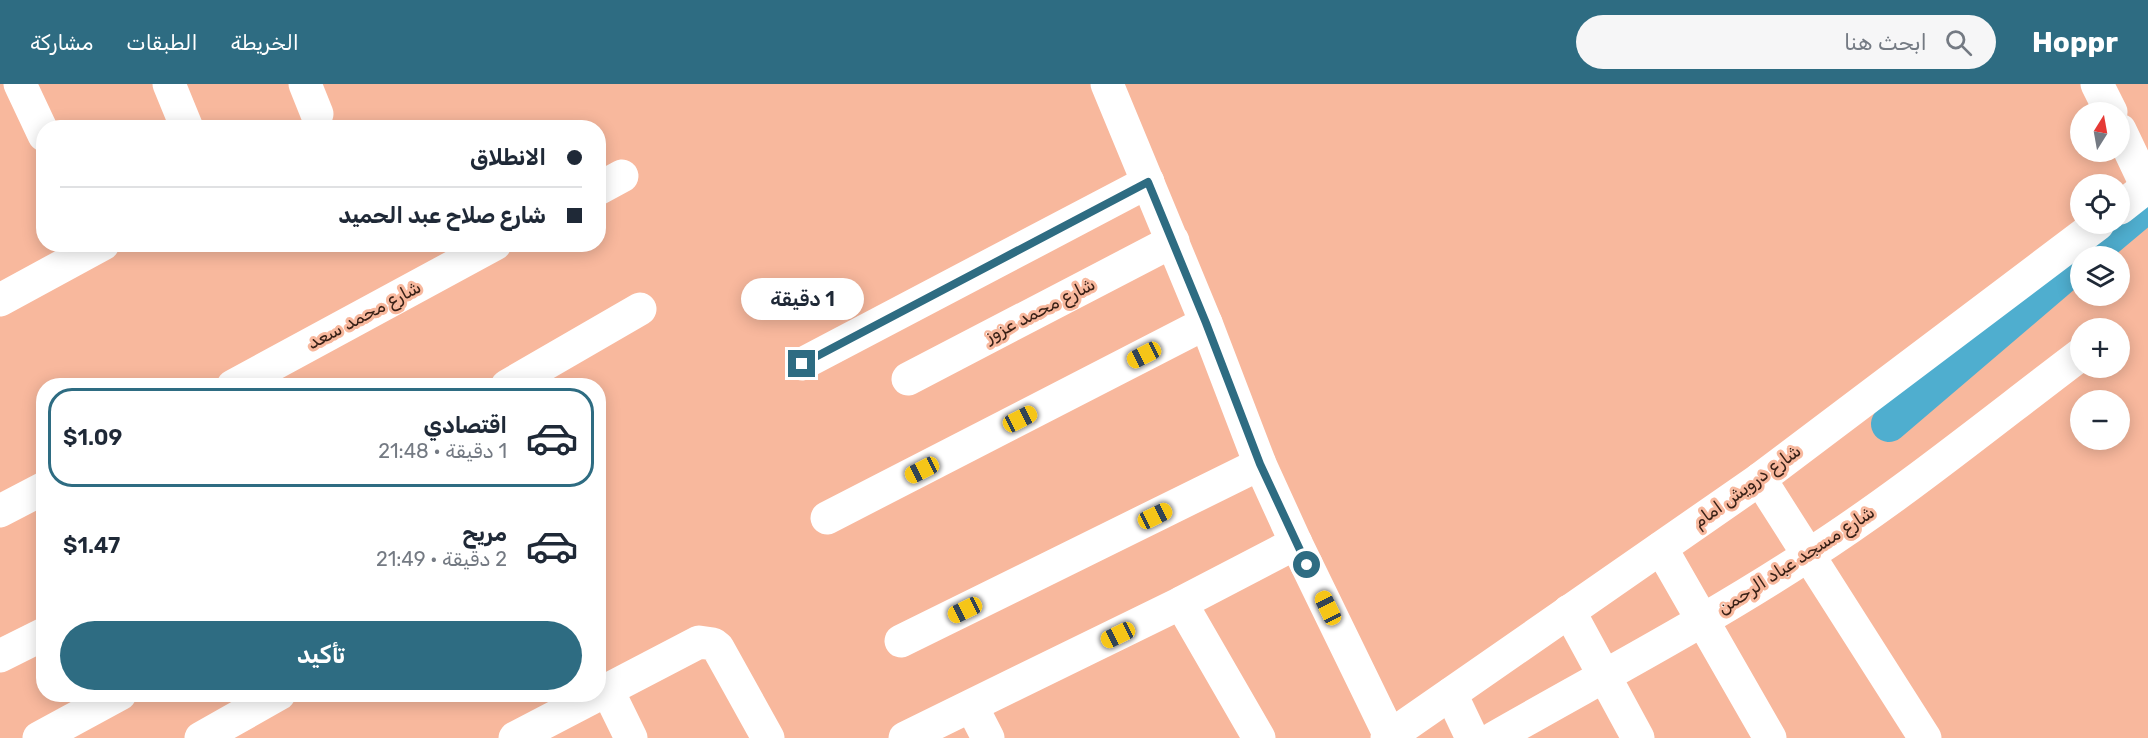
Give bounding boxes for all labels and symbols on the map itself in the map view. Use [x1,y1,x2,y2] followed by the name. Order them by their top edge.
[2070,102,2130,162] north arrow
[980,273,1099,349] street label: شارع محمد عزوز
[303,276,425,355] street label: شارع محمد سعد
[740,277,864,319] callout: 1 دقيقة
[1124,339,1164,371] car
[788,350,815,377] route end
[1000,403,1040,435] car
[1689,440,1806,533] street label: شارع درويش امام
[902,454,942,486] car
[1135,500,1175,532] car
[1713,501,1879,620] street label: شارع مسجد عباد الرحمن
[1293,551,1320,578] route start
[1312,588,1344,628] car
[945,594,985,626] car
[1098,619,1138,651] car

